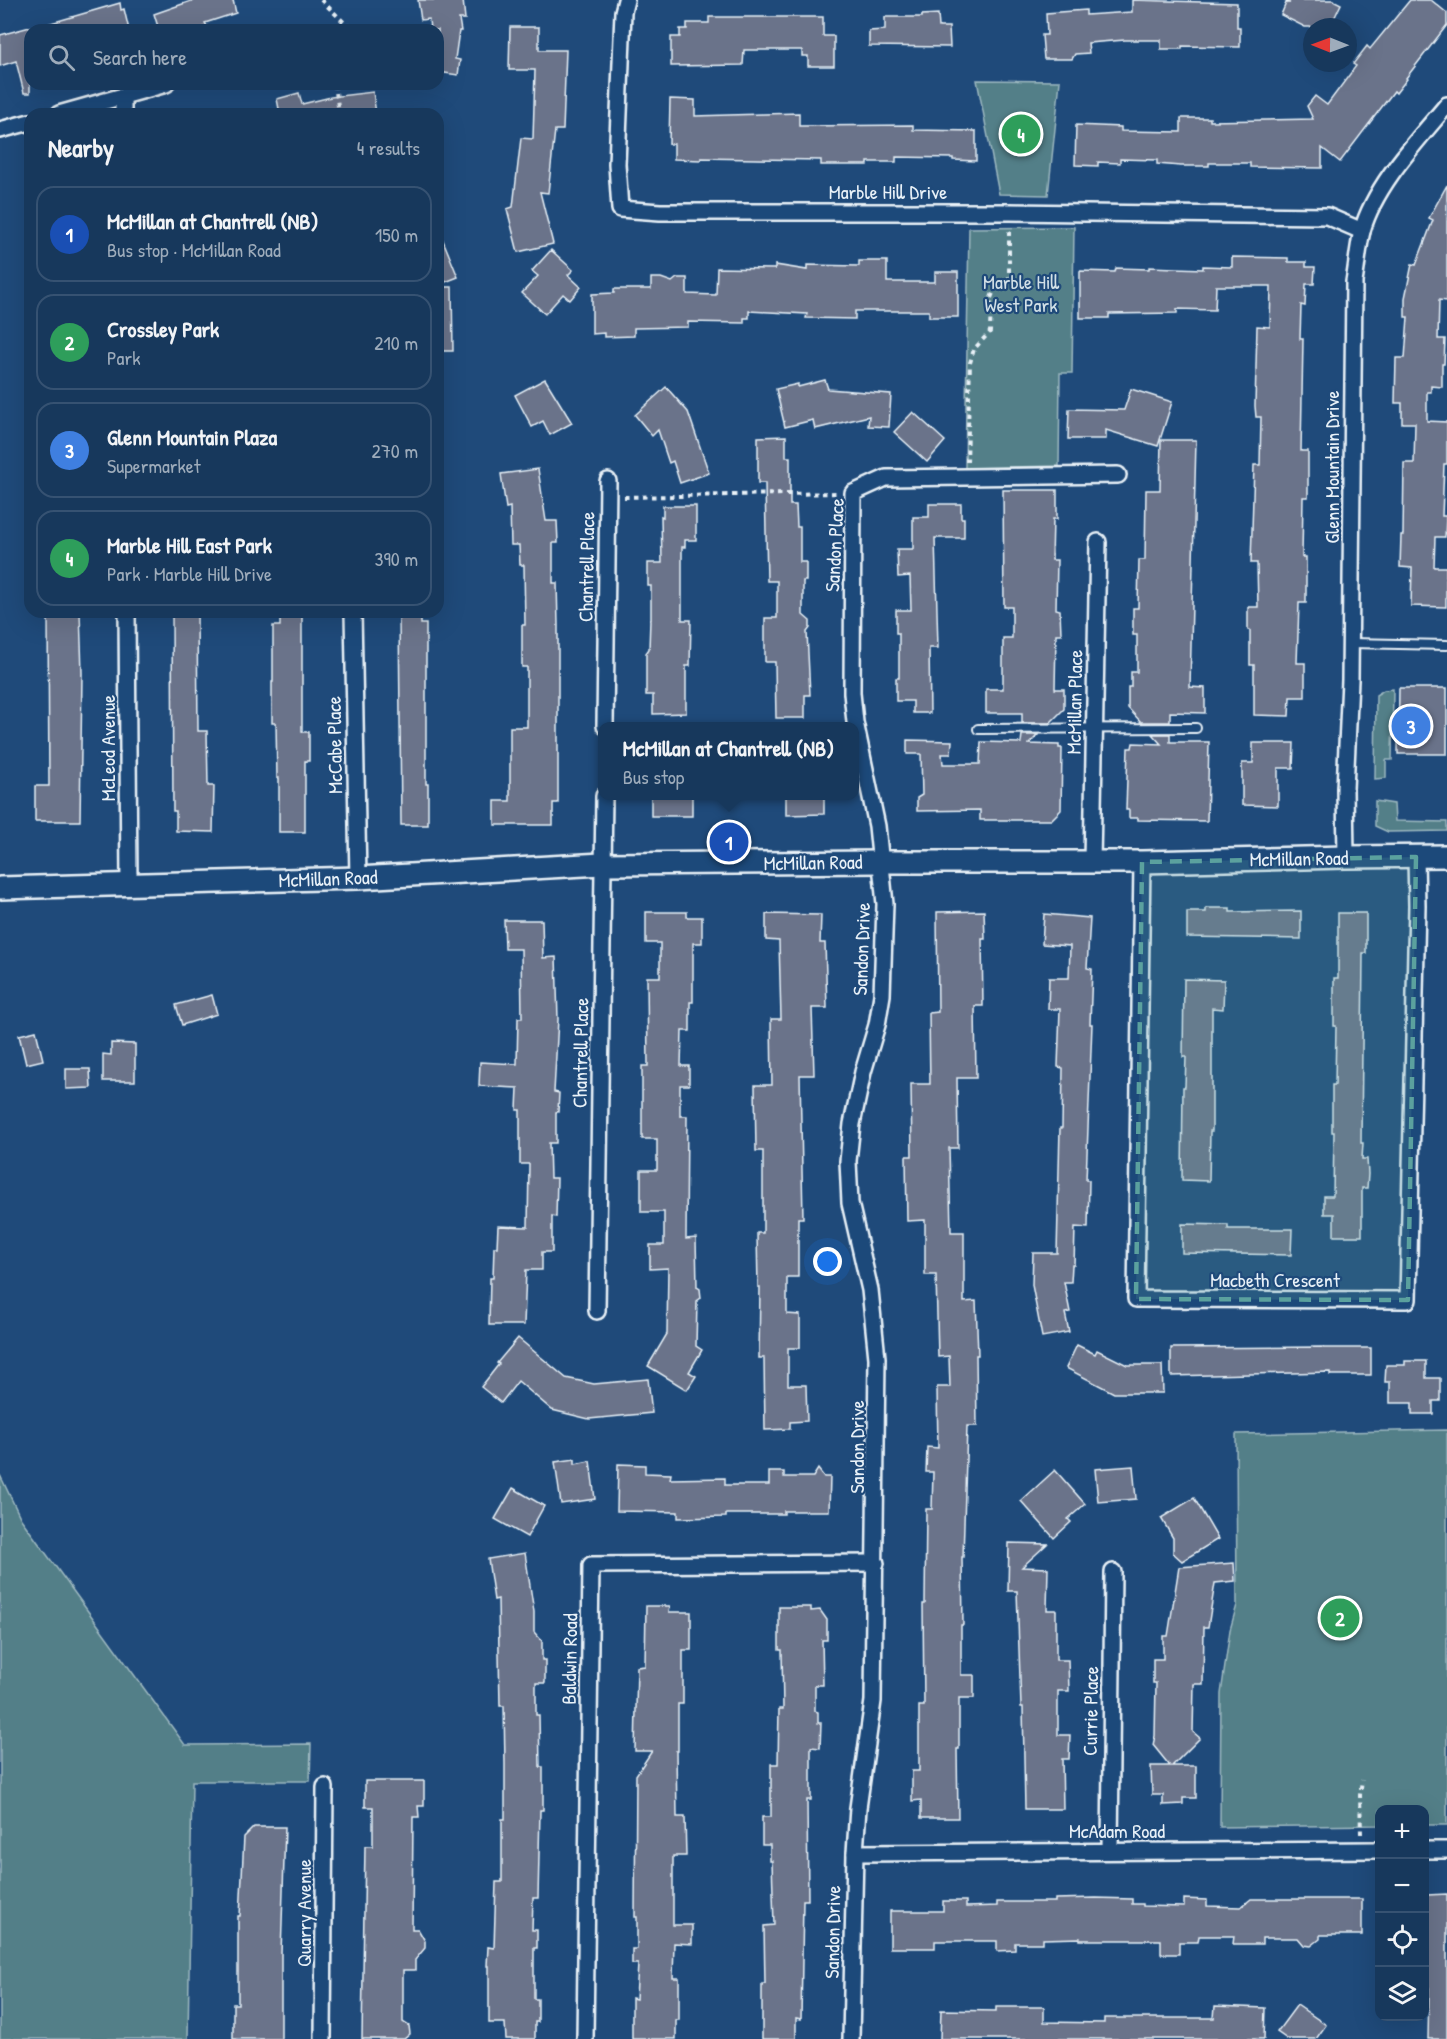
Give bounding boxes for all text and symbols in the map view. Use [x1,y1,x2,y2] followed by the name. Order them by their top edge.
[1303,18,1357,72] north arrow
[24,24,444,90] search box
[45,41,78,74] icon: search
[93,42,187,72] text: Search here
[1002,112,1040,156] pin: 4
[48,130,114,165] text: Nearby
[357,134,420,161] text: 4 results
[829,178,947,205] street label: Marble Hill Drive
[107,206,318,236] text: McMillan at Chantrell (NB)
[66,221,73,248] text: 1
[375,221,418,248] text: 150 m
[107,236,281,263] text: Bus stop · McMillan Road
[983,268,1059,318] park label: Marble Hill West Park
[107,314,219,344] text: Crossley Park
[65,329,74,356] text: 2
[374,329,418,356] text: 210 m
[107,344,140,371] text: Park
[1318,390,1345,544] street label: Glenn Mountain Drive
[107,422,277,452] text: Glenn Mountain Plaza
[65,437,74,464] text: 3
[372,437,418,464] text: 270 m
[107,452,201,479] text: Supermarket
[818,497,850,593] street label: Sandon Place
[572,511,600,622] street label: Chantrell Place
[107,530,272,560] text: Marble Hill East Park
[66,545,73,572] text: 4
[375,545,418,572] text: 390 m
[107,560,272,587] text: Park · Marble Hill Drive
[1060,649,1088,755] street label: McMillan Place
[94,695,121,801] street label: McLeod Avenue
[320,696,348,794] street label: McCabe Place
[1392,704,1430,748] pin: 3
[598,722,859,800] popup
[623,733,834,763] text: McMillan at Chantrell (NB)
[623,763,684,790] text: Bus stop
[710,820,748,864] pin: 1
[1249,844,1349,872] street label: McMillan Road
[763,848,863,876] street label: McMillan Road
[278,863,378,893] street label: McMillan Road
[846,902,876,996] street label: Sandon Drive
[566,997,594,1108] street label: Chantrell Place
[813,1247,842,1276] your location
[1210,1266,1341,1293] street label: Macbeth Crescent
[843,1400,870,1494] street label: Sandon Drive
[1320,1596,1360,1640] pin: 2
[555,1613,583,1705] street label: Baldwin Road
[1076,1666,1104,1756] street label: Currie Place
[1375,1805,1429,2021] map controls
[1375,1805,1429,1859] button: +
[1069,1817,1165,1844] street label: McAdam Road
[290,1859,317,1967] street label: Quarry Avenue
[1375,1859,1429,1913] button: −
[818,1885,846,1979] street label: Sandon Drive
[1375,1913,1429,1967] button: locate
[1375,1967,1429,2021] button: layers

